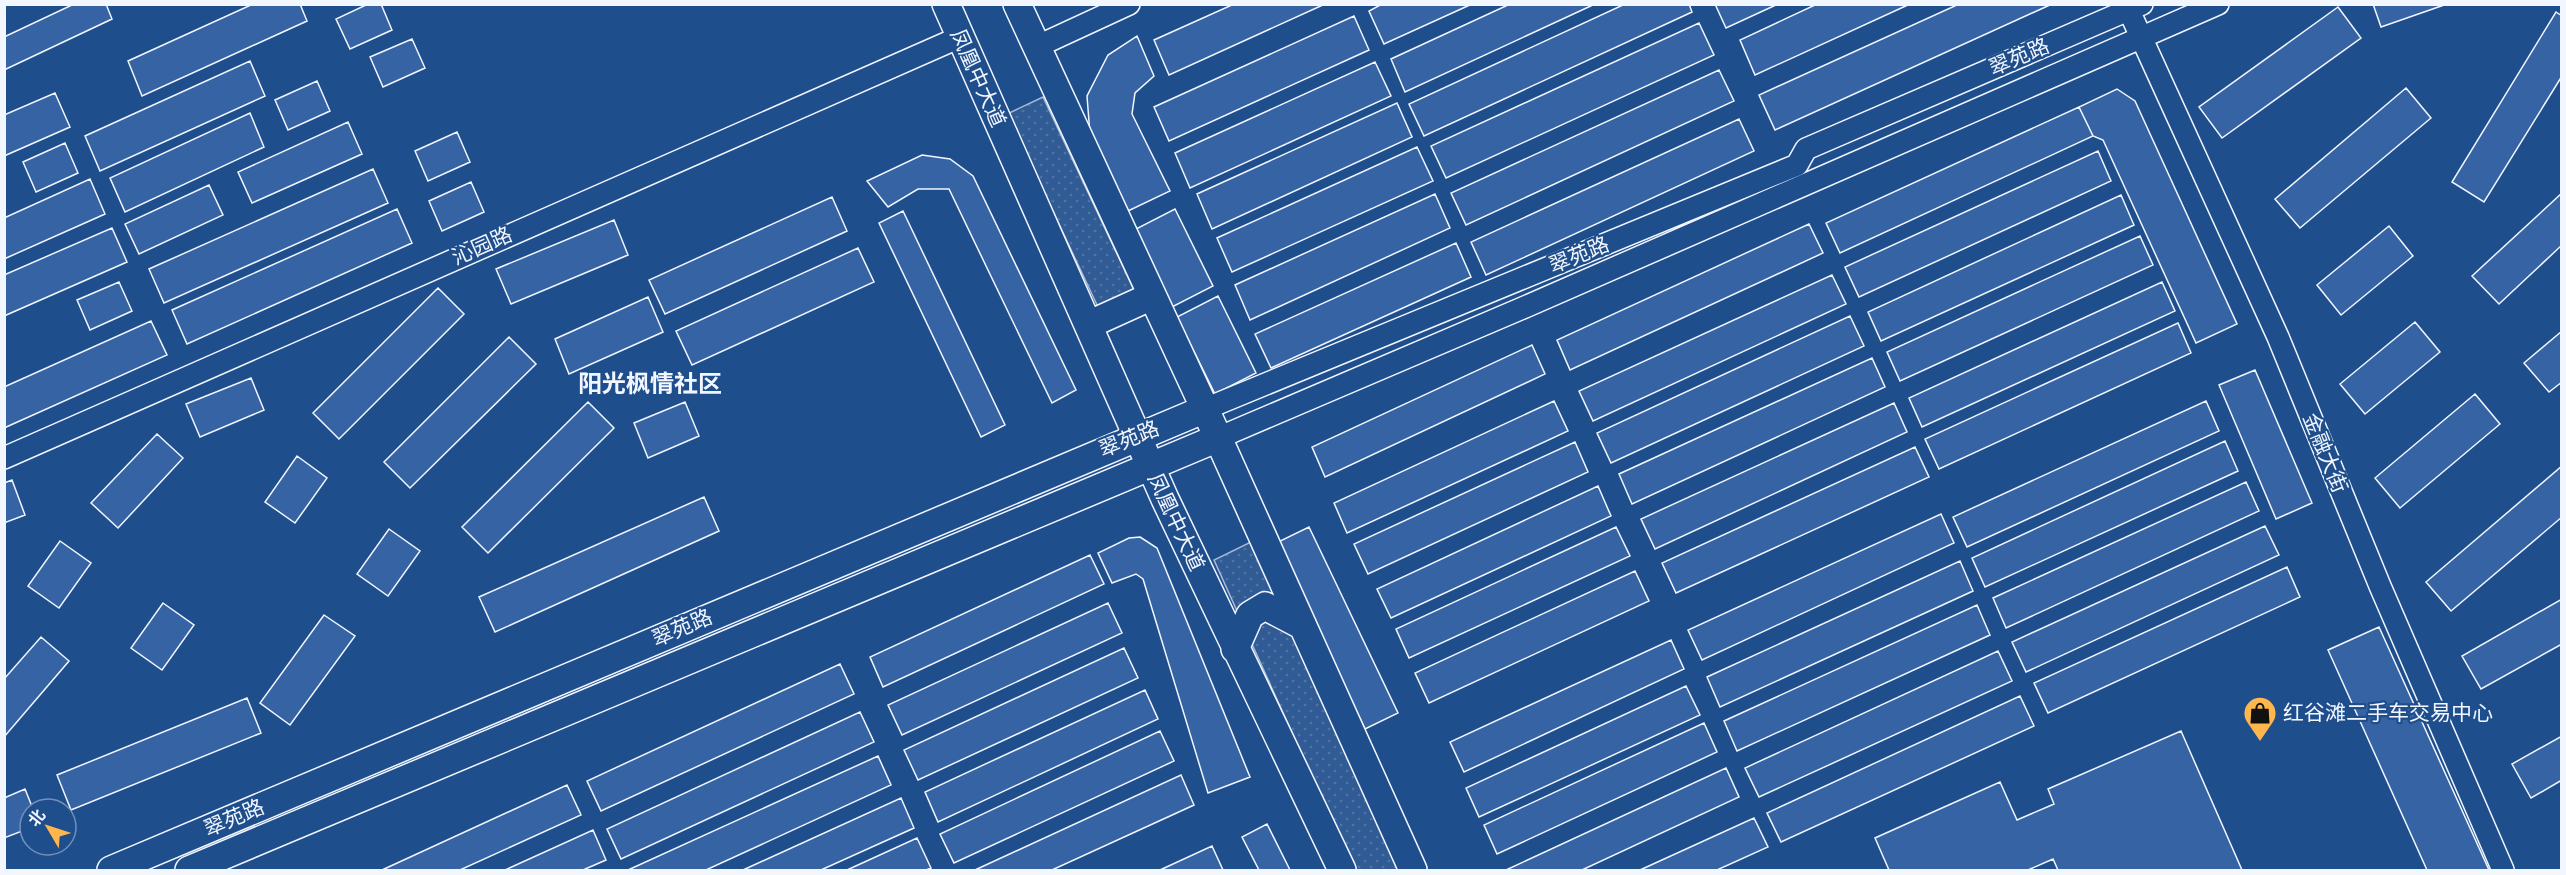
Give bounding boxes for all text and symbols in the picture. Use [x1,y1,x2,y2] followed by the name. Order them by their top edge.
[947,24,1012,130] street label: 凤凰中大道
[1985,32,2052,79] street label: 翠苑路
[448,220,515,269] street label: 沁园路
[1545,230,1612,277] street label: 翠苑路
[578,368,722,397] district label: 阳光枫情社区
[2299,409,2354,496] street label: 金融大街
[1095,414,1162,461] street label: 翠苑路
[1144,469,1211,574] street label: 凤凰中大道
[648,603,715,650] street label: 翠苑路
[2242,695,2278,742] shop icon: 红谷滩二手车交易中心
[2283,699,2493,724] place label: 红谷滩二手车交易中心
[200,793,267,840] street label: 翠苑路
[18,797,78,857] north arrow
[24,805,48,829] text: 北

